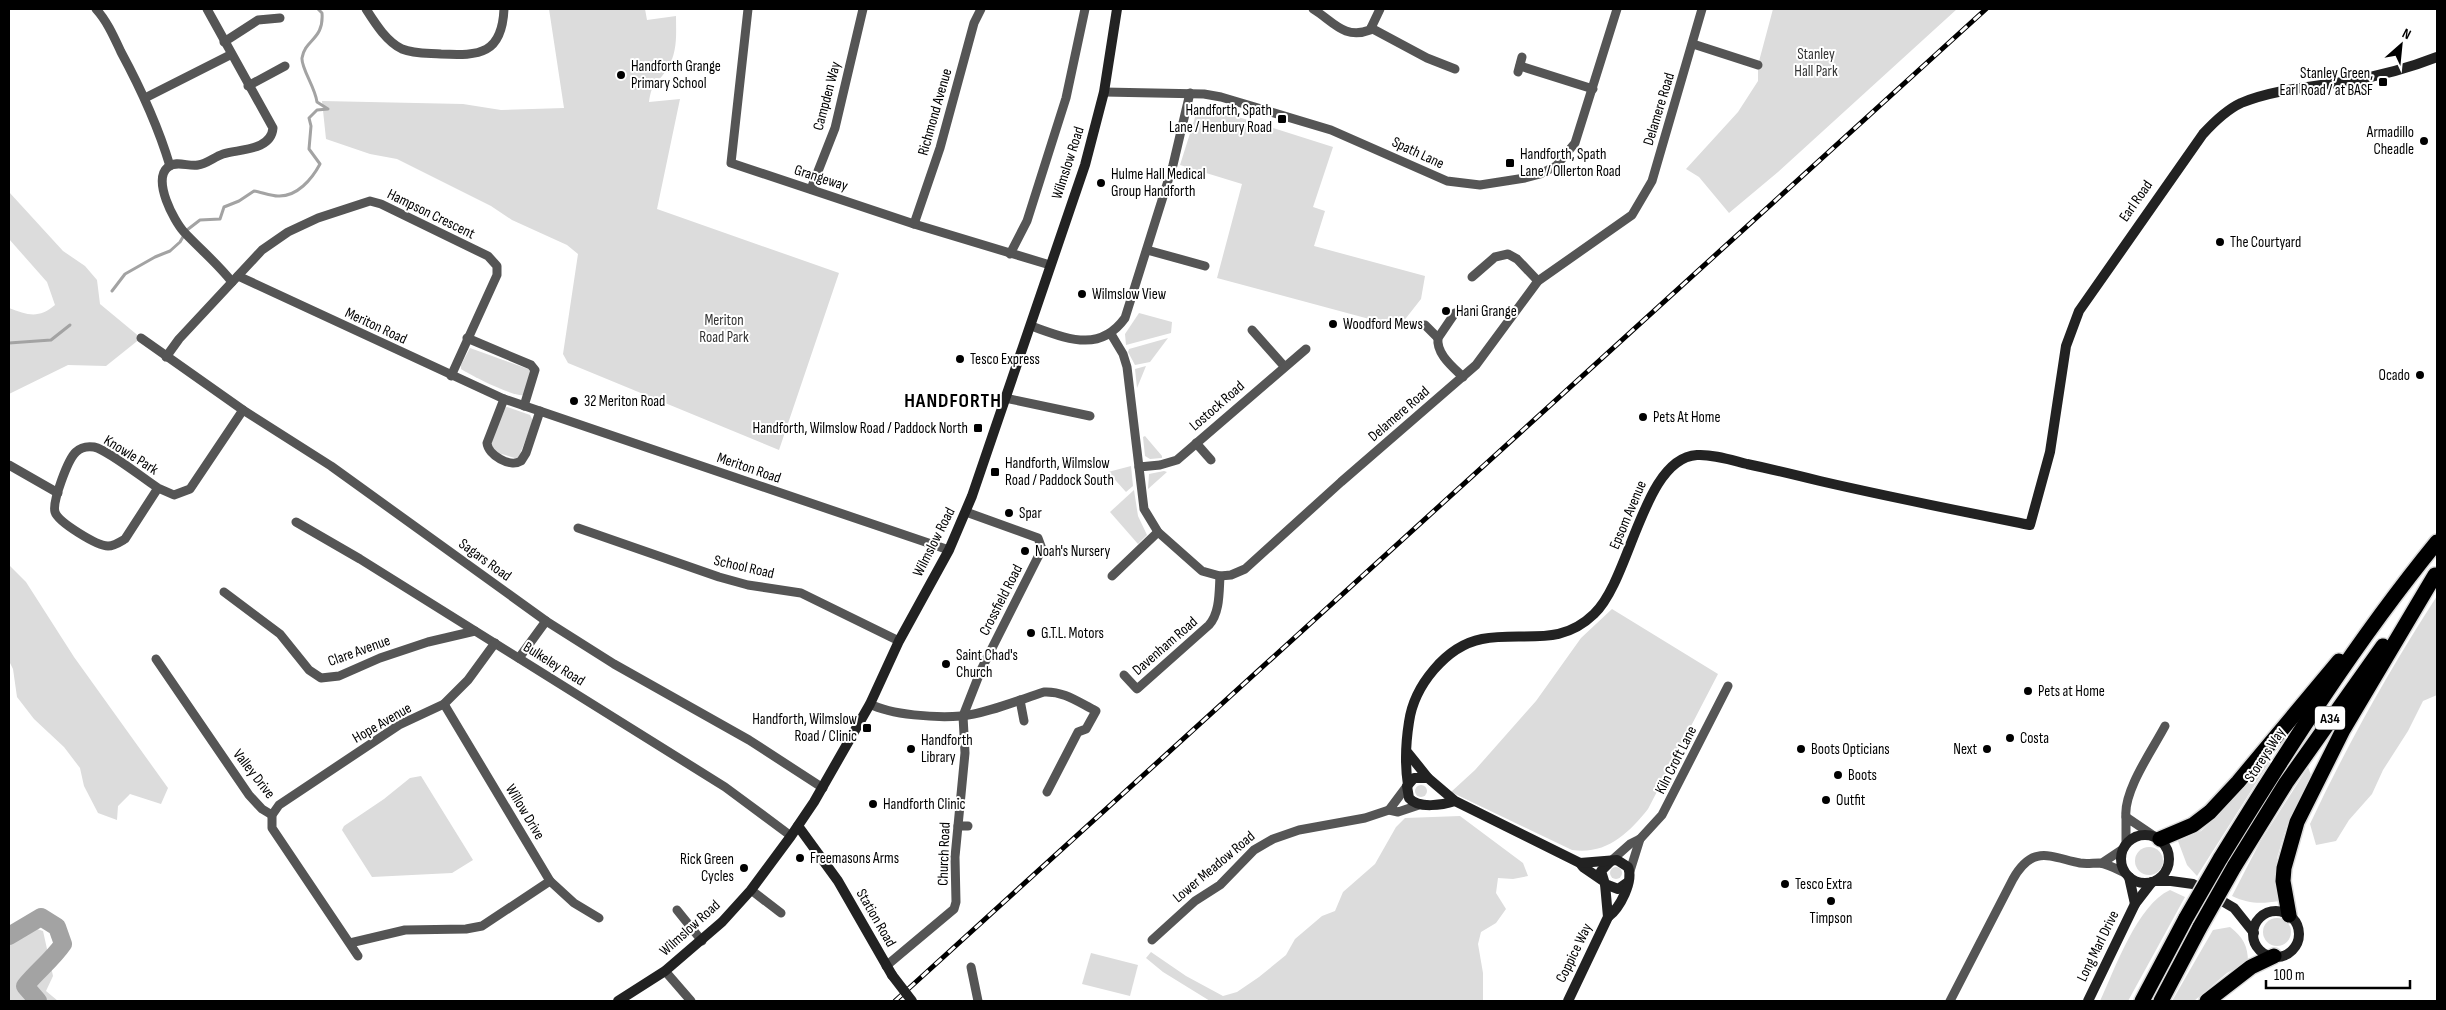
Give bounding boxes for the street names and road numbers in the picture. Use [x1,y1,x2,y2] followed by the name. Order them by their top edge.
[809,59,845,133] street label: Campden Way
[914,66,956,158] street label: Richmond Avenue
[1639,70,1679,148] street label: Delamere Road
[1047,124,1089,202] street label: Wilmslow Road
[1389,133,1447,173] street label: Spath Lane
[792,160,850,196] street label: Grangeway
[2115,177,2157,225] street label: Earl Road
[384,185,478,244] street label: Hampson Crescent
[342,303,410,349] street label: Meriton Road
[1186,377,1248,435] street label: Lostock Road
[1364,382,1434,446] street label: Delamere Road
[100,431,162,479] street label: Knowle Park
[714,448,784,488] street label: Meriton Road
[1605,478,1651,552] street label: Epsom Avenue
[908,504,960,580] street label: Wilmslow Road
[455,535,515,585] street label: Sagars Road
[712,551,776,583] street label: School Road
[975,561,1027,639] street label: Crossfield Road
[1128,612,1202,680] street label: Davenham Road
[325,631,393,671] street label: Clare Avenue
[520,638,588,690] street label: Bulkeley Road
[349,698,415,748] street label: Hope Avenue
[2315,706,2345,730] road number: A34
[1651,723,1701,797] street label: Kiln Croft Lane
[2240,724,2290,786] street label: Storeys Way
[229,745,279,803] street label: Valley Drive
[501,781,549,843] street label: Willow Drive
[933,822,955,886] street label: Church Road
[1169,827,1259,907] street label: Lower Meadow Road
[852,885,900,951] street label: Station Road
[656,896,724,960] street label: Wilmslow Road
[2073,907,2123,985] street label: Long Marl Drive
[1551,920,1597,986] street label: Coppice Way

